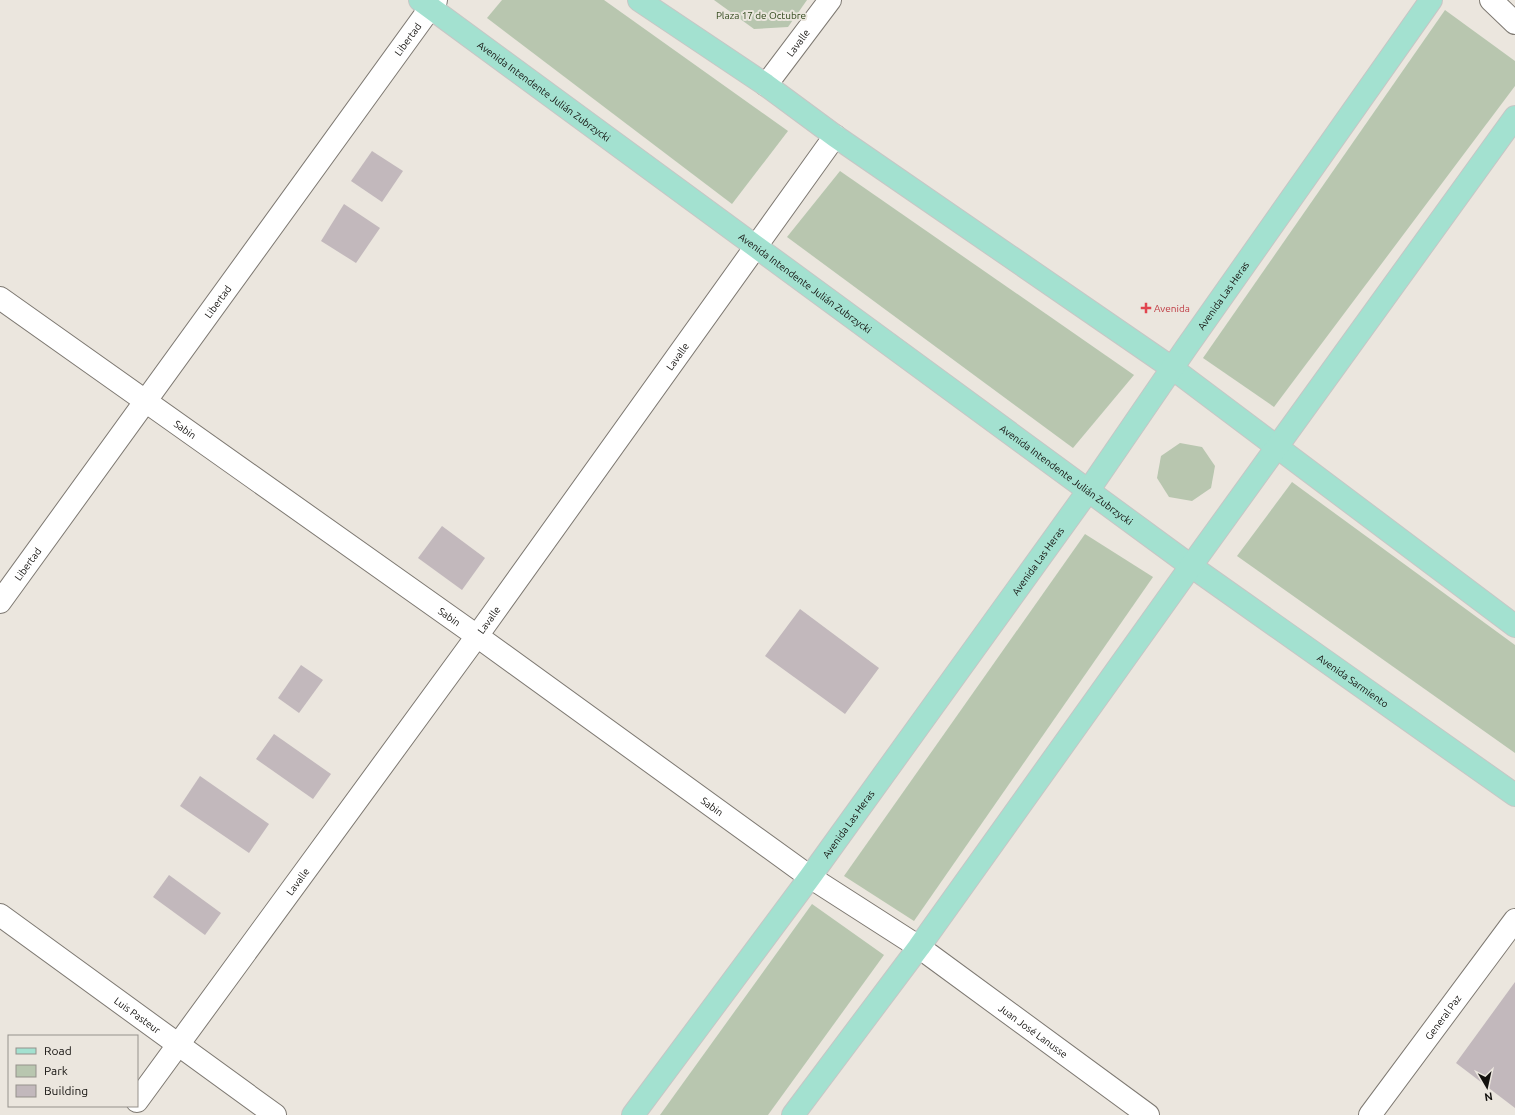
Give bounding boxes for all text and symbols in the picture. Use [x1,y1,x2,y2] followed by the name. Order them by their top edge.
[716,10,806,21] park label: Plaza 17 de Octubre
[393,21,424,58] street label: Libertad
[785,27,812,59] street label: Lavalle
[475,39,612,144] street label: Avenida Intendente Julián Zubrzycki
[736,231,874,336] street label: Avenida Intendente Julián Zubrzycki
[1196,259,1251,332] street label: Avenida Las Heras
[203,283,234,320] street label: Libertad
[1141,303,1151,313] marker: Avenida
[1154,303,1190,314] place label: Avenida
[664,341,691,372] street label: Lavalle
[172,418,198,441] street label: Sabin
[998,423,1135,527] street label: Avenida Intendente Julián Zubrzycki
[1010,525,1066,597] street label: Avenida Las Heras
[12,546,44,583] street label: Libertad
[476,604,503,636] street label: Lavalle
[436,605,462,629] street label: Sabin
[1315,652,1391,710] street label: Avenida Sarmiento
[821,788,877,860] street label: Avenida Las Heras
[699,795,725,818] street label: Sabin
[284,866,312,898] street label: Lavalle
[1423,993,1464,1042] street label: General Paz
[112,995,163,1036] street label: Luis Pasteur
[996,1002,1070,1060] street label: Juan José Lanusse
[8,1035,138,1107] legend
[44,1044,72,1057] text: Road
[44,1064,68,1077] text: Park
[1467,1067,1507,1107] north arrow
[44,1084,88,1097] text: Building
[1484,1090,1494,1103] text: N

